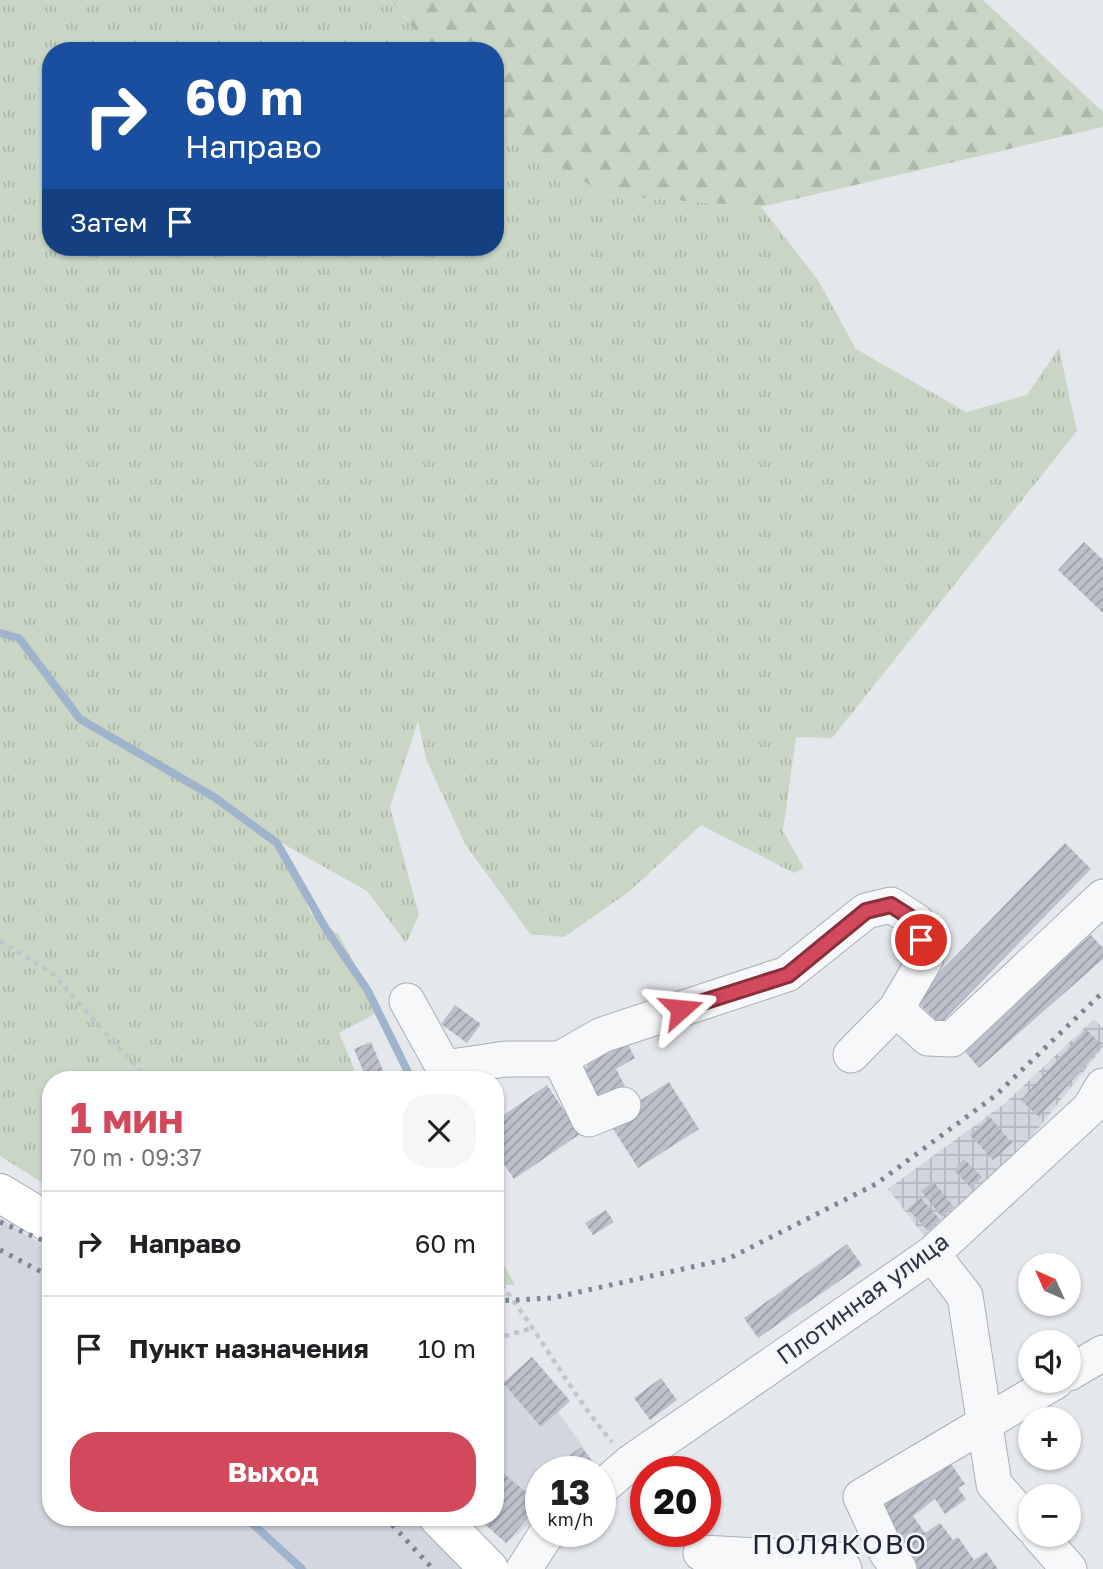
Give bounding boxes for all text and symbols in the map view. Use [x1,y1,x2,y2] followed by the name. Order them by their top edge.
[185,67,303,126] text: 60 m
[70,70,161,161] icon: right
[185,127,322,165] text: Направо
[161,203,199,241] icon: arrive
[70,207,147,238] text: Затем
[891,910,951,970] pin
[902,921,940,959] icon: arrive
[644,972,718,1046] position arrow
[70,1092,184,1142] text: 1 мин
[402,1094,476,1168] button: close
[70,1143,202,1171] text: 70 m · 09:37
[70,1225,108,1263] icon: right
[770,1226,954,1370] street label: Плотинная улица
[129,1228,241,1259] text: Направо
[415,1228,476,1259] text: 60 m
[1018,1253,1082,1316] north arrow
[1018,1253,1081,1547] map controls
[70,1330,108,1368] icon: arrive
[1018,1330,1081,1393] button: sound
[129,1333,369,1364] text: Пункт назначения
[418,1333,476,1364] text: 10 m
[1018,1407,1081,1470] button: +
[70,1432,476,1512] button: Выход
[630,1456,721,1547] speed limit sign: 20
[551,1471,590,1513] text: 13
[1018,1484,1081,1547] button: −
[548,1508,593,1530] text: km/h
[752,1527,928,1560] district label: ПОЛЯКОВО

